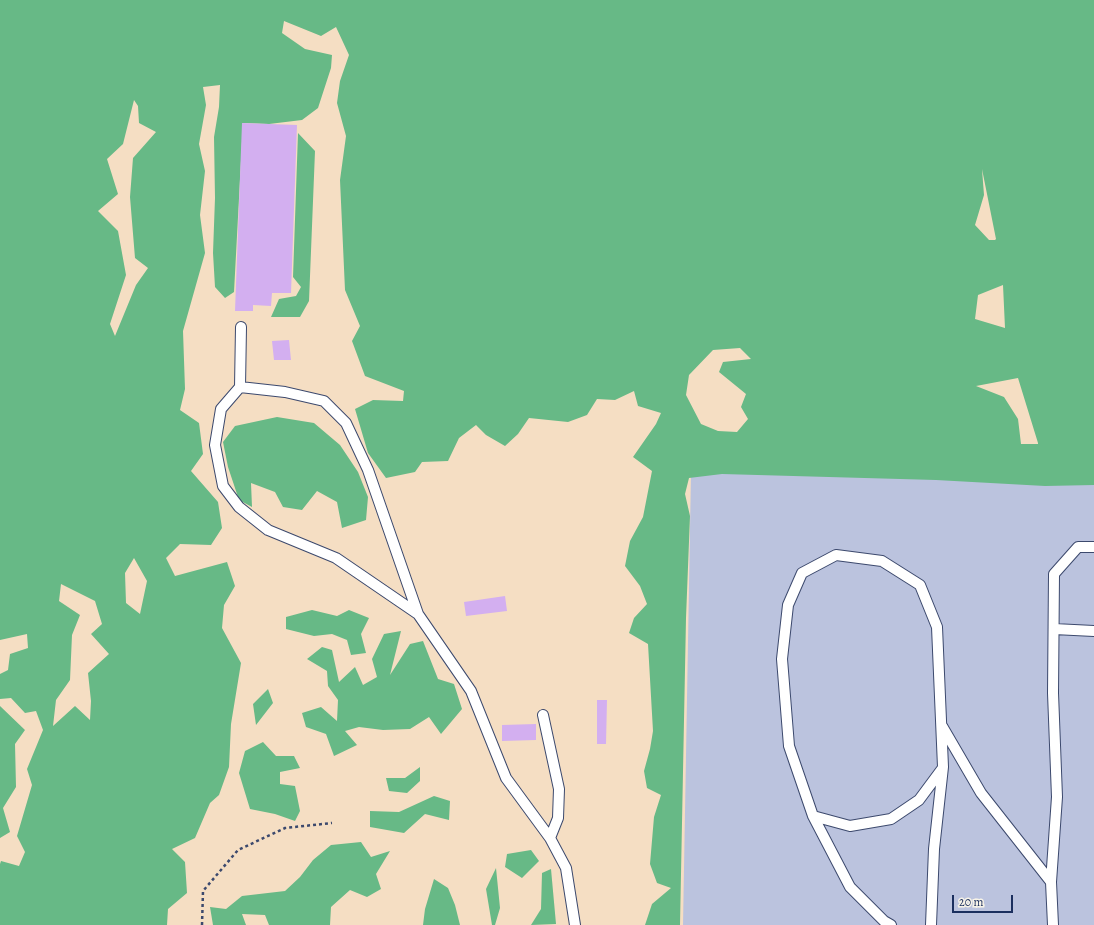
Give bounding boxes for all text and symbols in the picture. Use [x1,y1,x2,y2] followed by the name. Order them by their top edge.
[954,887,1015,913] scale bar
[959,894,983,910] text: 20 m

